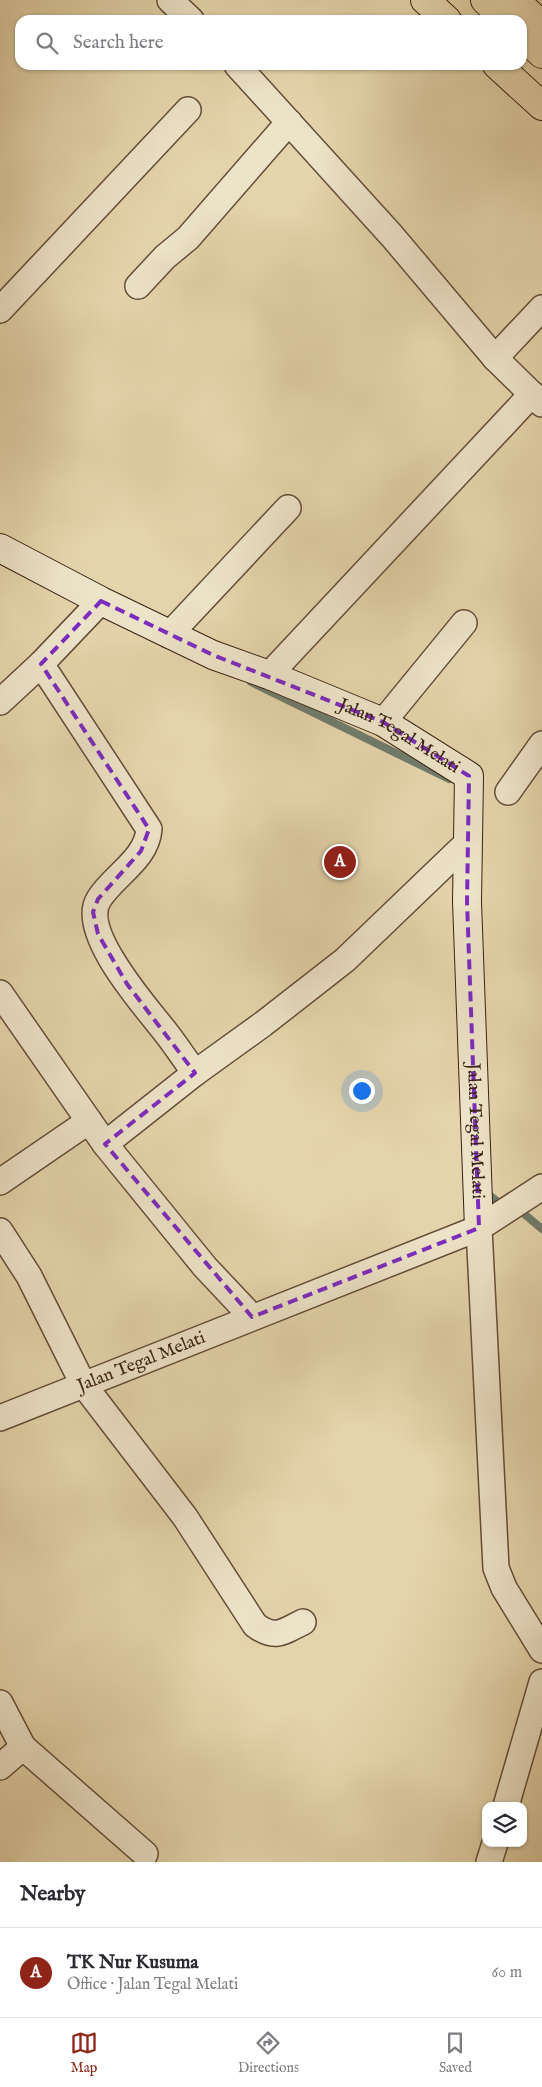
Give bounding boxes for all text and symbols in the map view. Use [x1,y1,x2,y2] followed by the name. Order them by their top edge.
[15,15,527,70] search box
[33,29,61,57] icon: search
[73,31,164,55] text: Search here
[333,693,464,779] street label: Jalan Tegal Melati
[324,843,356,881] pin: A
[461,1061,489,1200] street label: Jalan Tegal Melati
[349,1078,375,1104] your location
[72,1326,209,1398] street label: Jalan Tegal Melati
[482,1802,527,1847] map controls
[482,1802,527,1847] button: layers
[20,1881,85,1908] text: Nearby
[67,1951,199,1975] text: TK Nur Kusuma
[31,1963,41,1983] text: A
[492,1963,522,1983] text: 60 m
[67,1975,238,1995] text: Office · Jalan Tegal Melati
[70,2029,98,2077] tab: Map
[238,2029,299,2077] tab: Directions
[439,2029,472,2077] tab: Saved

